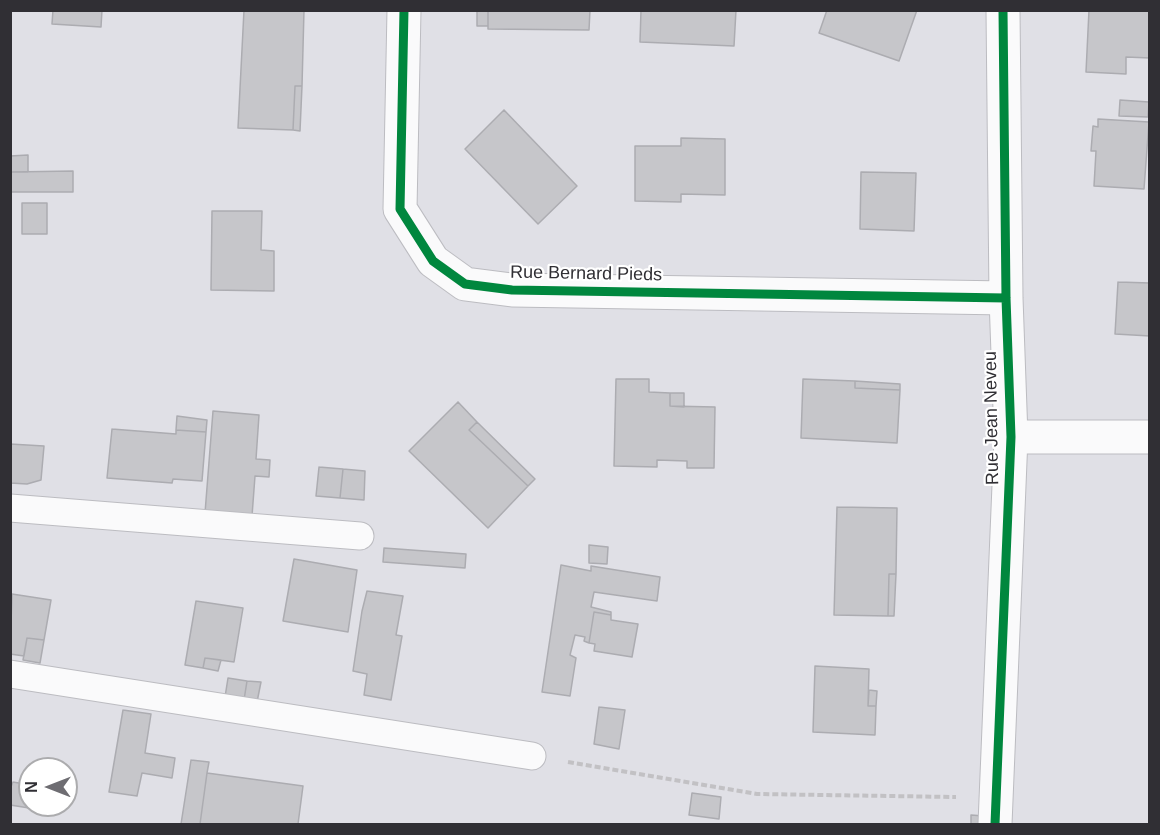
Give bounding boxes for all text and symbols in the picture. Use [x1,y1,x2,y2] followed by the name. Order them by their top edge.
[510,262,662,286] street label: Rue Bernard Pieds
[980,351,1004,485] street label: Rue Jean Neveu
[18,757,78,817] north arrow
[23,781,40,793] text: N

